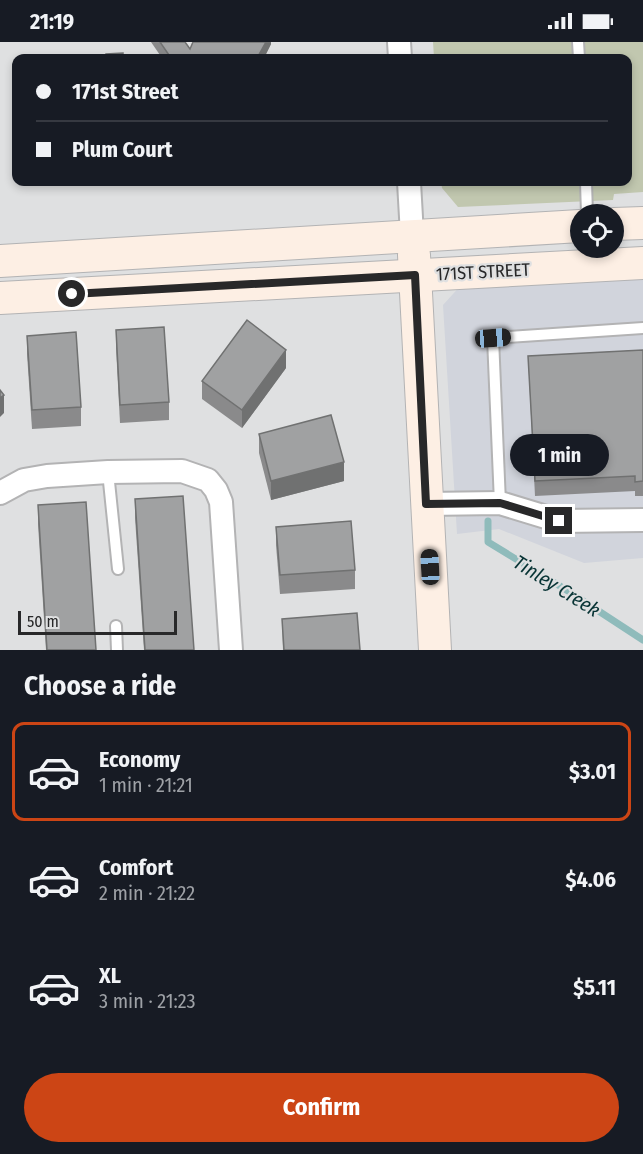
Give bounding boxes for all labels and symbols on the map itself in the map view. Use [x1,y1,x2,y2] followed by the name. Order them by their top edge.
[435,259,531,285] street label: 171ST STREET
[58,280,85,307] route start
[474,328,512,348] car
[510,434,608,476] callout: 1 min
[545,507,572,534] route end
[420,549,440,585] car
[509,550,605,622] water label: Tinley Creek
[18,608,177,636] scale bar

